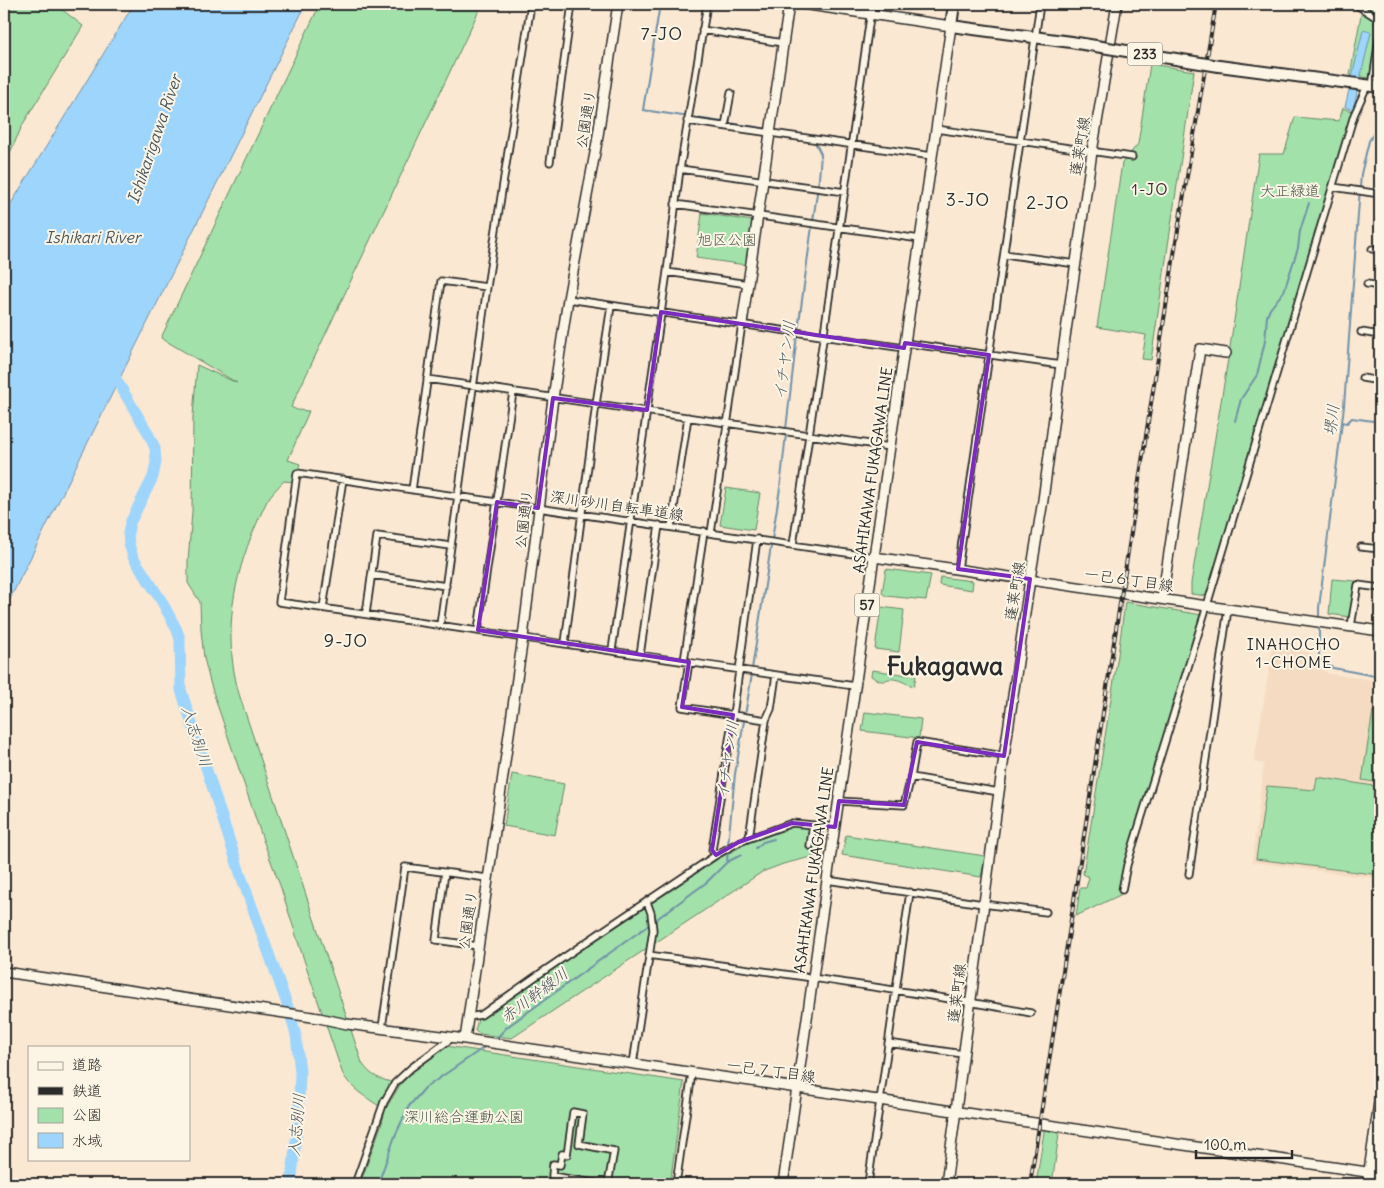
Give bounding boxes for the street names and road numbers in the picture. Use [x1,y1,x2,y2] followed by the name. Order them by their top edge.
[1128,42,1162,66] road number: 233
[571,88,600,150] street label: 公園通り
[1065,115,1094,177] street label: 蓬莱町線
[849,365,896,574] street label: ASAHIKAWA FUKAGAWA LINE
[549,487,685,524] street label: 深川砂川自転車道線
[510,488,537,550] street label: 公園通り
[1000,560,1029,622] street label: 蓬莱町線
[1083,564,1175,595] street label: 一已６丁目線
[854,594,880,616] road number: 57
[790,765,837,974] street label: ASAHIKAWA FUKAGAWA LINE
[454,889,481,951] street label: 公園通り
[943,962,970,1024] street label: 蓬莱町線
[725,1055,817,1086] street label: 一已７丁目線

